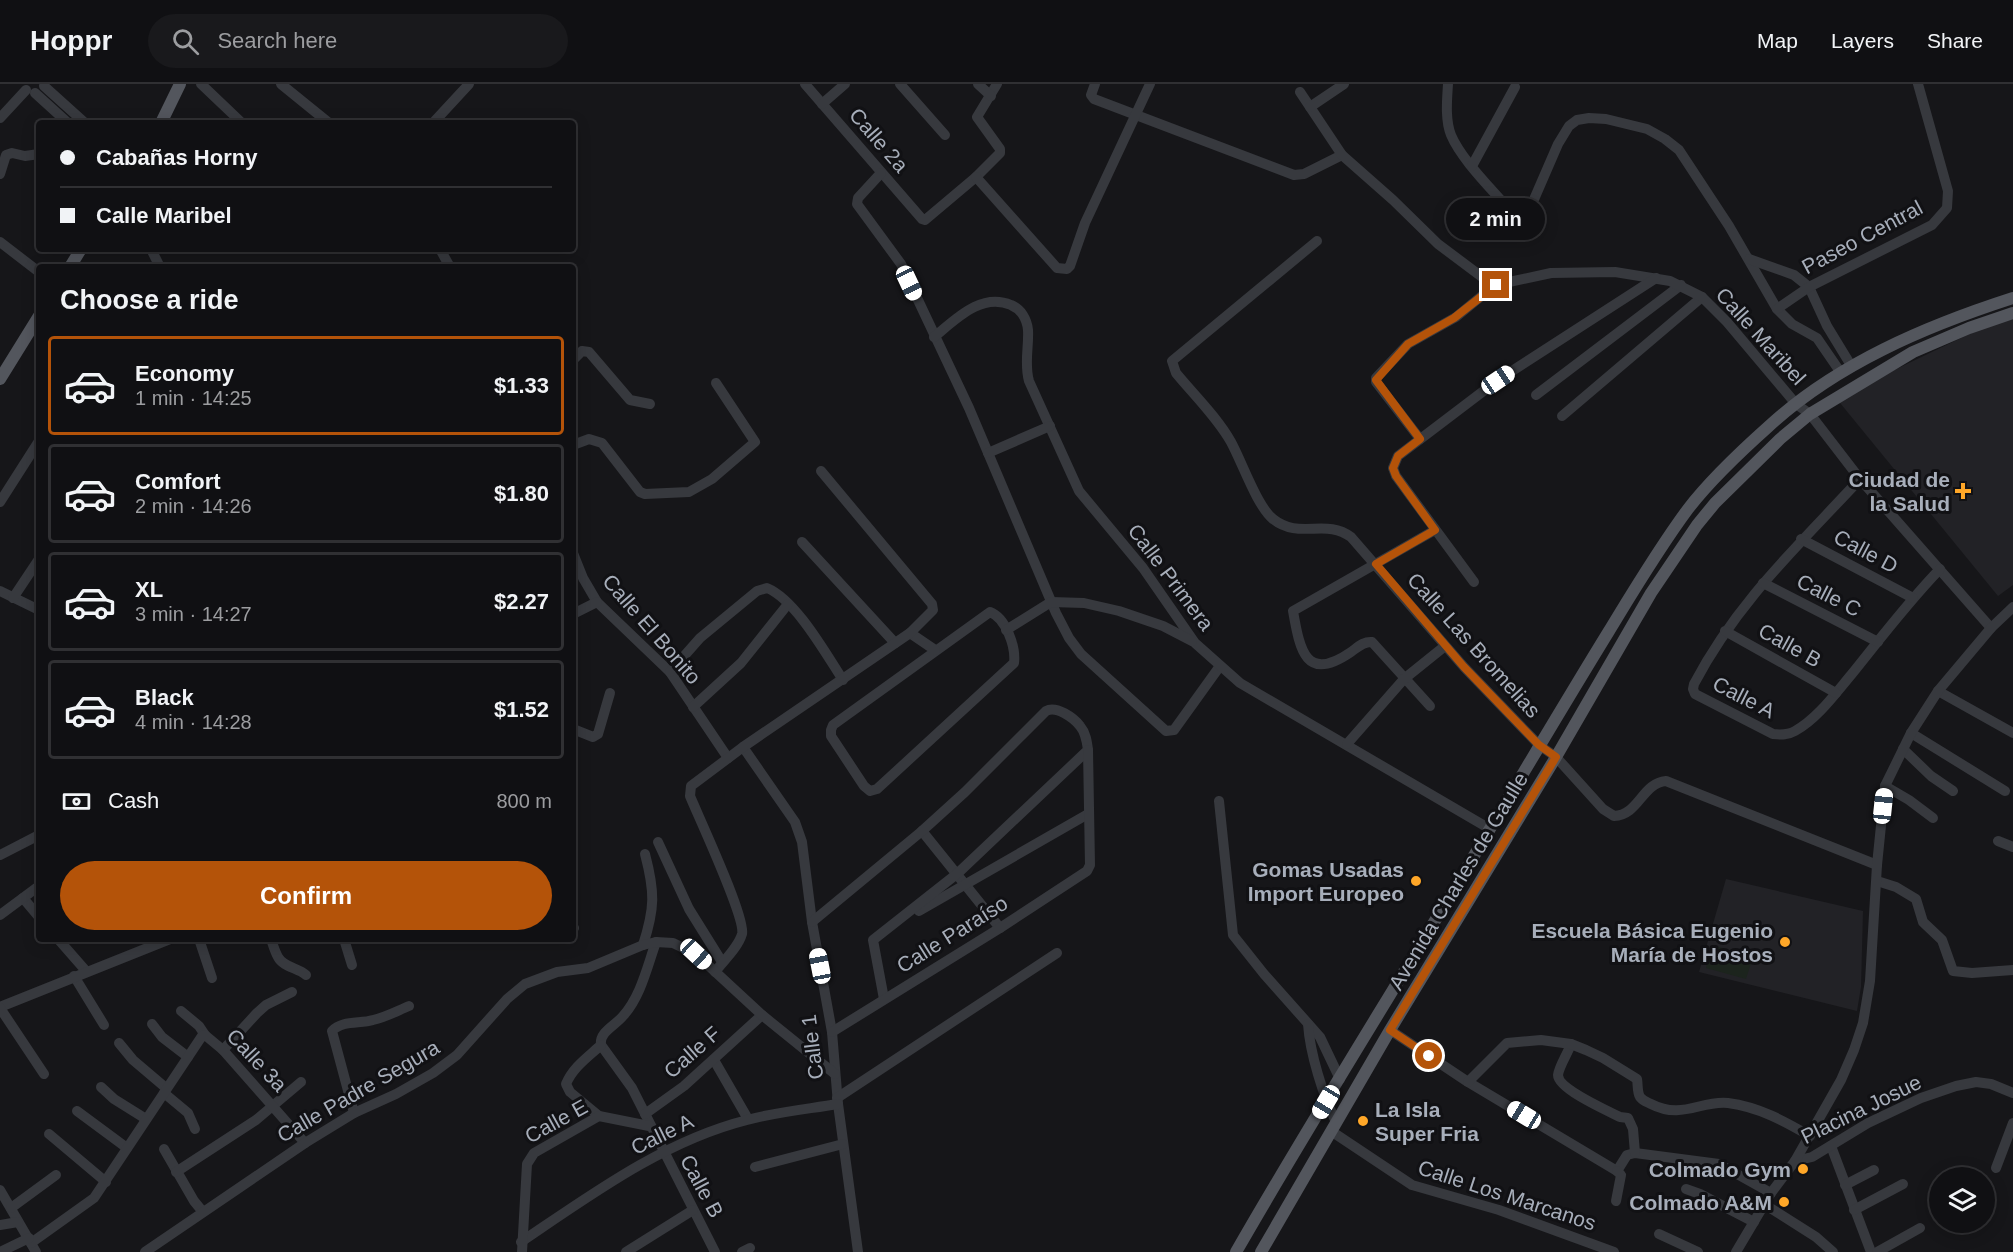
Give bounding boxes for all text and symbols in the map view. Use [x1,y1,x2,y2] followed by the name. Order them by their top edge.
[148,14,568,68] search box
[30,25,112,56] text: Hoppr
[169,25,202,58] icon: search
[217,28,337,53] text: Search here
[1757,29,1798,52] text: Map
[1831,29,1894,52] text: Layers
[1927,29,1983,52] text: Share
[845,103,913,177] street label: Calle 2a
[96,145,257,170] text: Cabañas Horny
[1798,196,1926,278] street label: Paseo Central
[1446,198,1546,240] callout: 2 min
[96,203,232,228] text: Calle Maribel
[1469,208,1522,230] text: 2 min
[893,263,925,303] car
[1482,271,1509,298] route end
[1711,283,1811,389] street label: Calle Maribel
[60,285,239,315] text: Choose a ride
[63,359,117,413] icon: car
[135,361,234,386] text: Economy
[1478,362,1518,398] car
[494,373,549,398] text: $1.33
[135,387,252,409] text: 1 min · 14:25
[63,467,117,521] icon: car
[1848,468,1950,515] place label: Ciudad de la Salud
[135,469,221,494] text: Comfort
[494,481,549,506] text: $1.80
[1954,482,1972,500] marker: Ciudad de la Salud
[135,495,252,517] text: 2 min · 14:26
[1124,519,1219,635] street label: Calle Primera
[1830,525,1902,577] street label: Calle D
[1403,568,1545,722] street label: Calle Las Bromelias
[598,569,706,689] street label: Calle El Bonito
[1793,569,1865,621] street label: Calle C
[63,575,117,629] icon: car
[135,577,163,602] text: XL
[494,589,549,614] text: $2.27
[135,603,252,625] text: 3 min · 14:27
[1755,619,1825,671] street label: Calle B
[1709,672,1779,722] street label: Calle A
[63,683,117,737] icon: car
[135,685,194,710] text: Black
[494,697,549,722] text: $1.52
[135,711,252,733] text: 4 min · 14:28
[1384,768,1532,994] street label: Avenida Charles de Gaulle
[60,785,93,818] icon: cash
[1872,787,1894,825] car
[108,788,159,813] text: Cash
[496,790,552,812] text: 800 m
[1248,858,1404,905] place label: Gomas Usadas Import Europeo
[60,861,552,930] button: Confirm
[1409,874,1423,888] marker: Gomas Usadas Import Europeo
[892,891,1012,977] street label: Calle Paraíso
[1531,919,1773,966] place label: Escuela Básica Eugenio María de Hostos
[677,935,715,973] car
[1778,935,1792,949] marker: Escuela Básica Eugenio María de Hostos
[808,947,832,985] car
[797,1013,827,1081] street label: Calle 1
[659,1021,725,1083] street label: Calle F
[222,1024,292,1096] street label: Calle 3a
[273,1035,443,1147] street label: Calle Padre Segura
[1415,1042,1442,1069] route start
[1797,1070,1925,1148] street label: Placina Josue
[1309,1082,1343,1122] car
[521,1095,591,1147] street label: Calle E
[1375,1098,1479,1145] place label: La Isla Super Fria
[1504,1098,1544,1132] car
[627,1109,697,1159] street label: Calle A
[1356,1114,1370,1128] marker: La Isla Super Fria
[676,1151,728,1221] street label: Calle B
[1415,1155,1599,1235] street label: Calle Los Marcanos
[1649,1158,1791,1181] place label: Colmado Gym
[1796,1162,1810,1176] marker: Colmado Gym
[1929,1167,1995,1233] map controls
[1929,1167,1995,1233] button: layers
[1629,1191,1772,1214] place label: Colmado A&M
[1777,1195,1791,1209] marker: Colmado A&M

